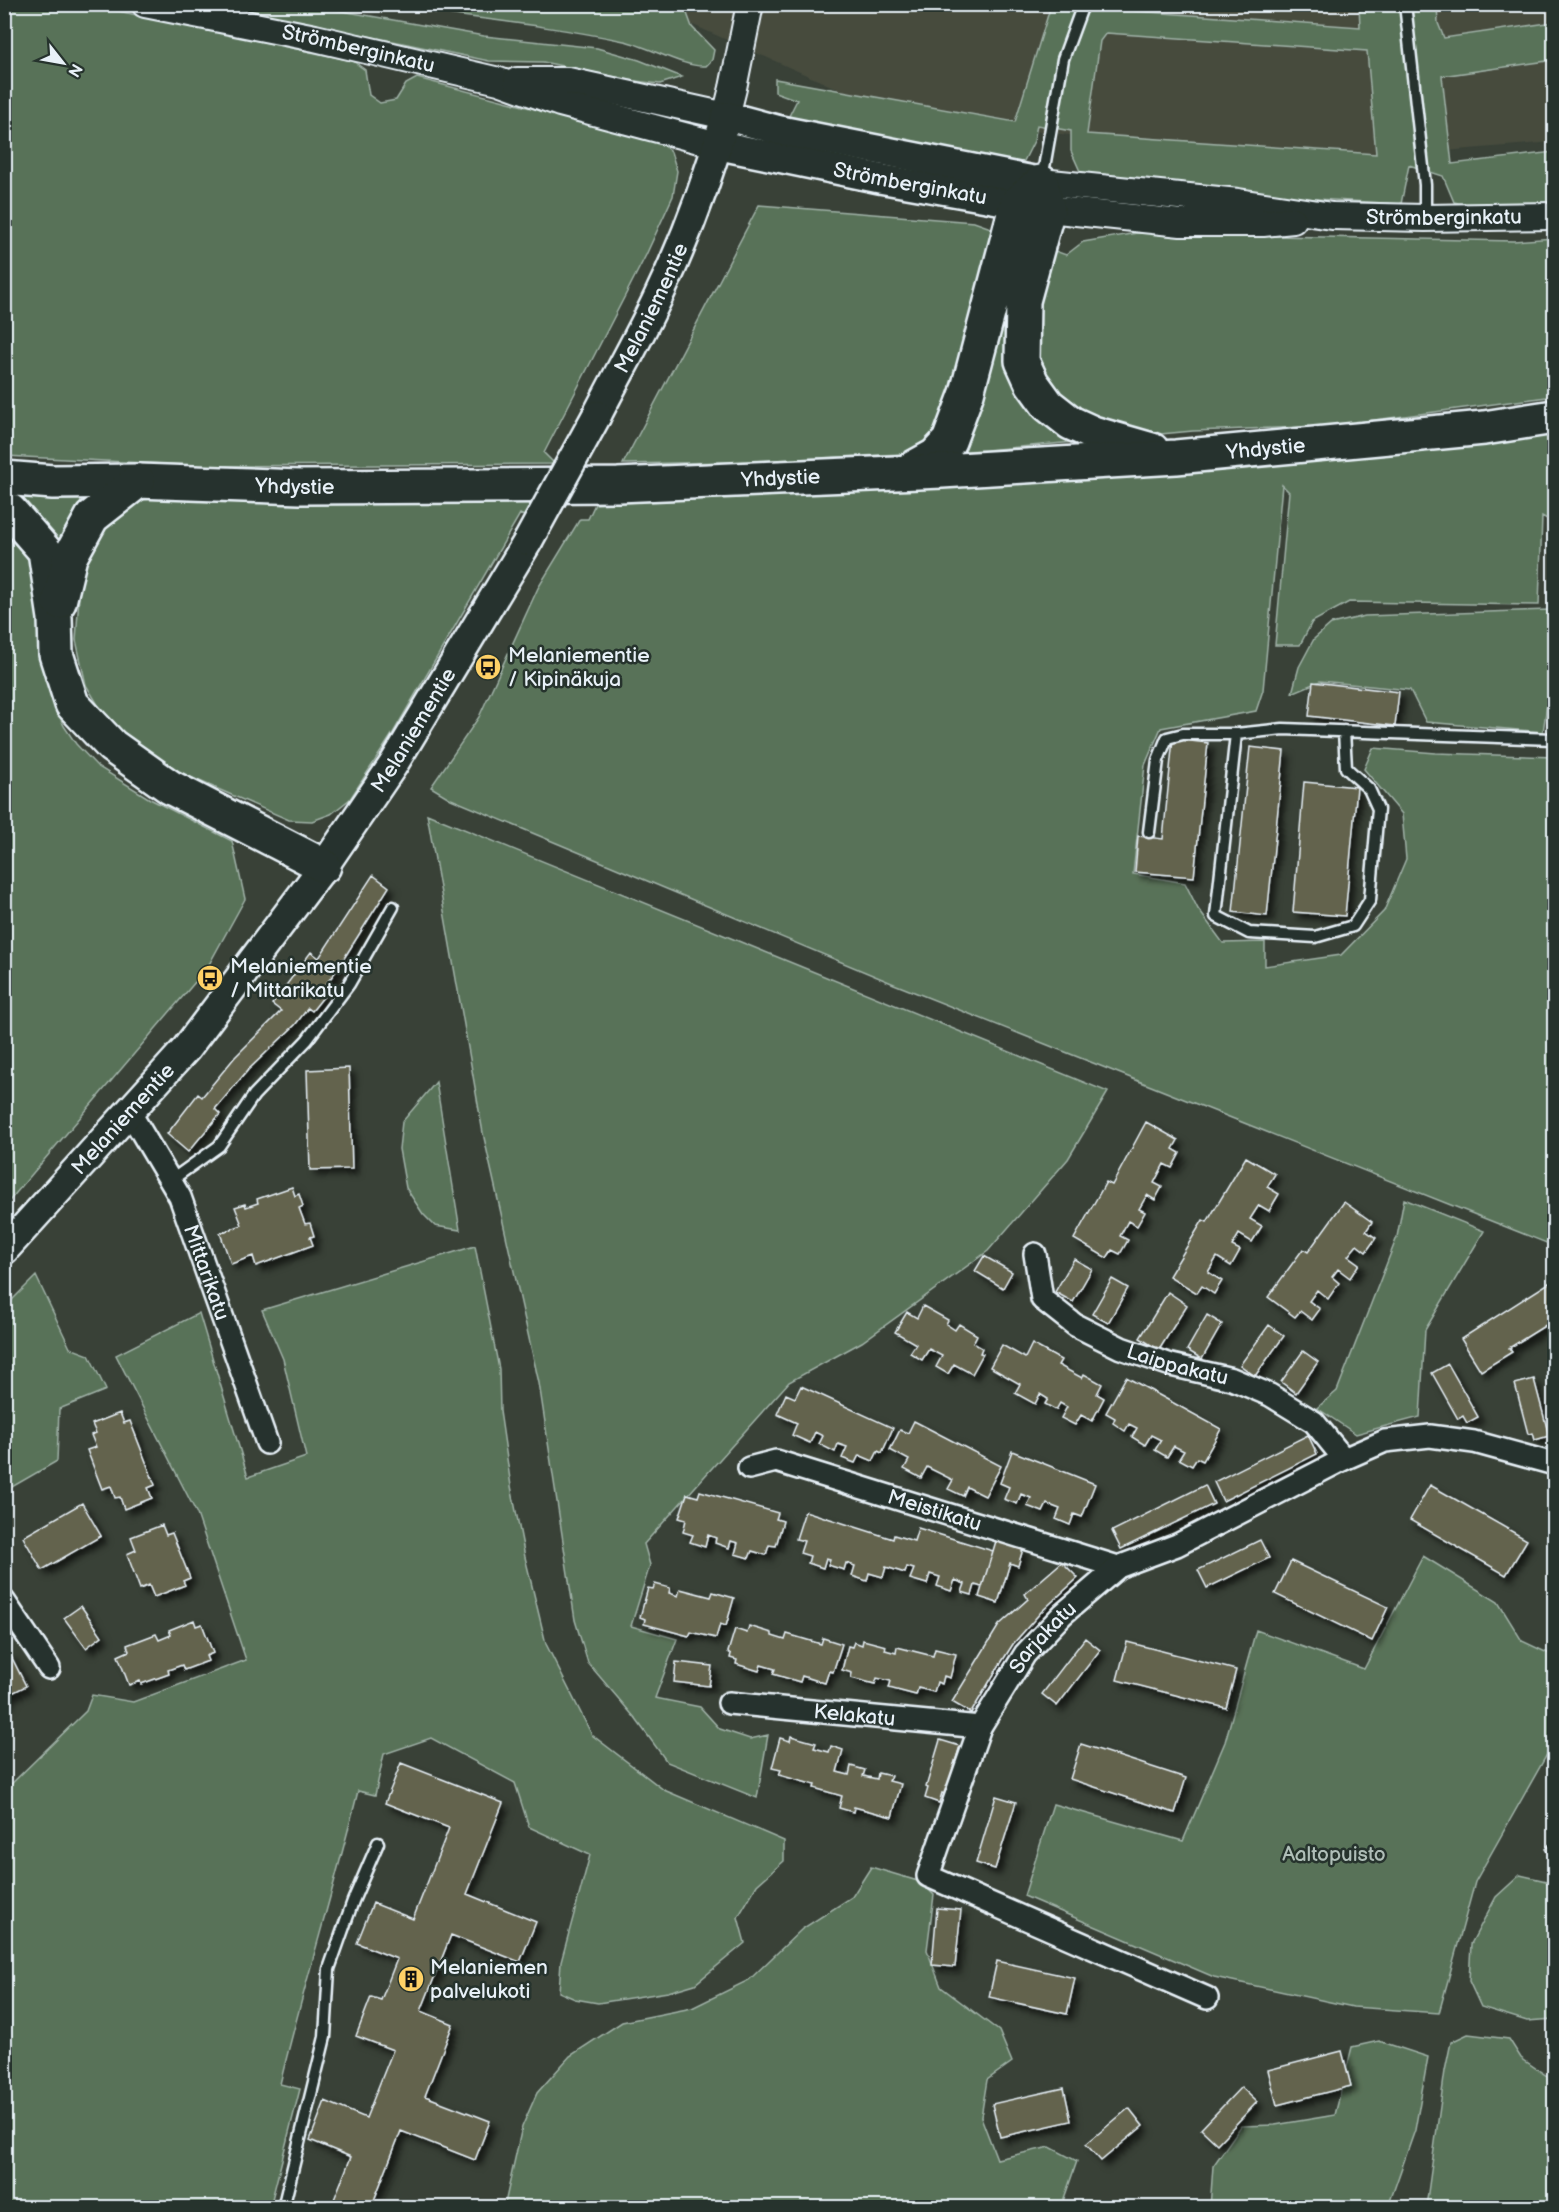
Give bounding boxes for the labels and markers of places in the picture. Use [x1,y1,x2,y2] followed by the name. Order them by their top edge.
[508,643,650,692] place label: Melaniementie / Kipinäkuja
[473,652,503,682] bus stop icon: Melaniementie / Kipinäkuja
[230,954,372,1003] place label: Melaniementie / Mittarikatu
[195,963,225,993] bus stop icon: Melaniementie / Mittarikatu
[430,1955,548,2004] place label: Melaniemen palvelukoti
[396,1964,426,1994] building icon: Melaniemen palvelukoti

